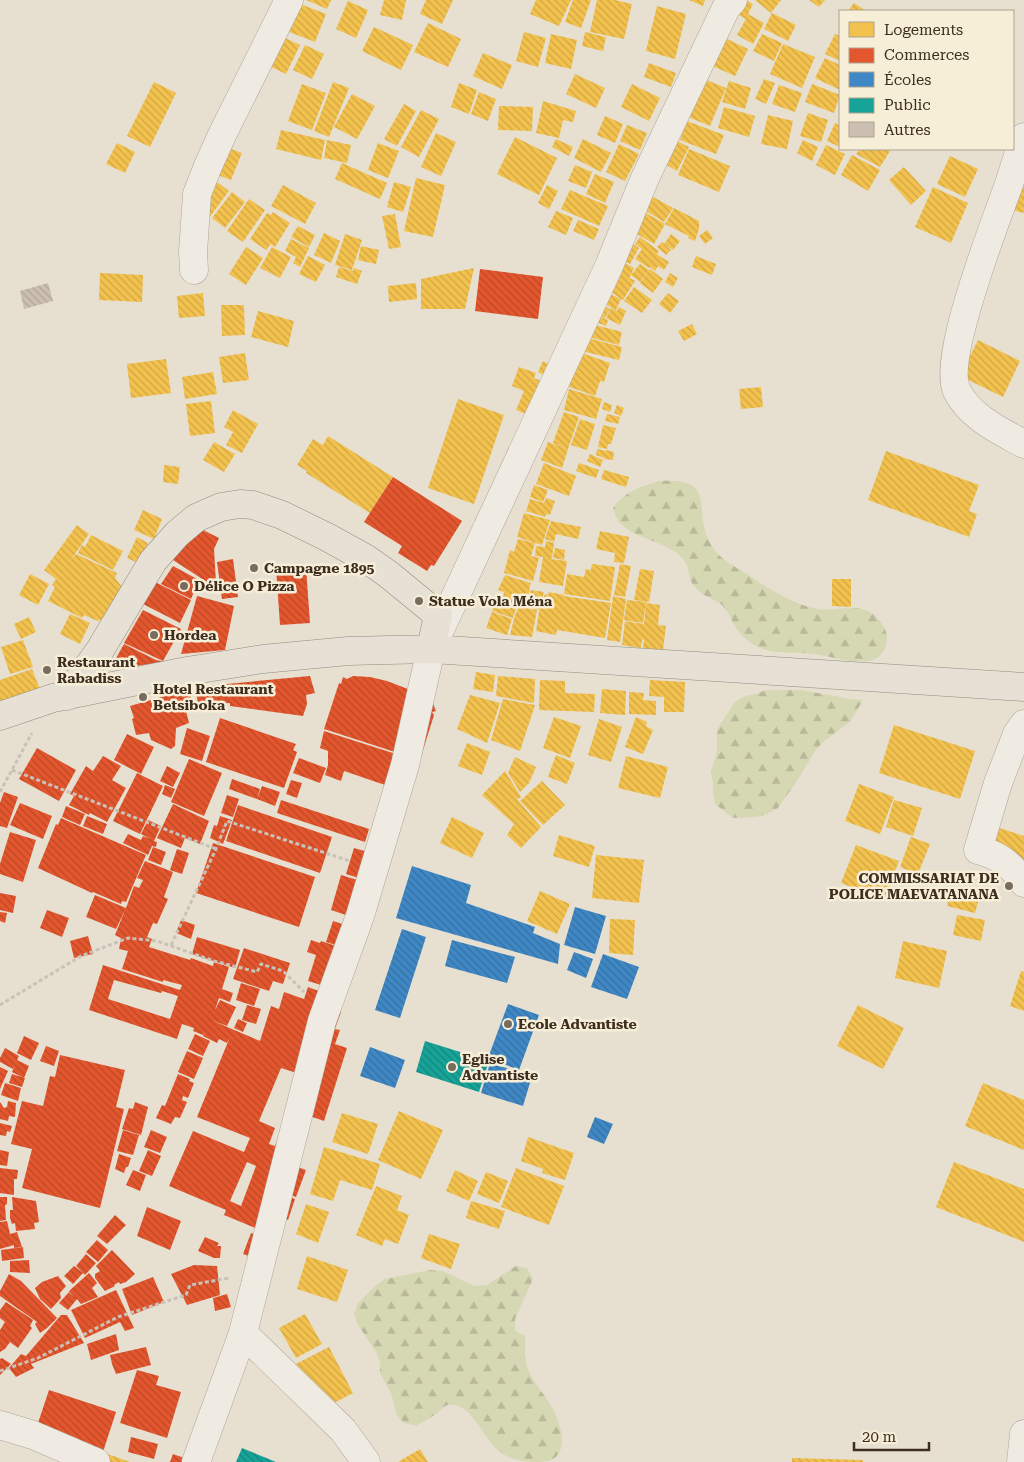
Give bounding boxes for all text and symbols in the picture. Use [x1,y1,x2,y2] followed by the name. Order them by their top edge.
[839,10,1014,150] legend
[884,21,963,39] text: Logements
[884,46,969,64] text: Commerces
[884,71,931,89] text: Écoles
[884,96,931,114] text: Public
[884,121,931,139] text: Autres
[264,560,374,576] place label: Campagne 1895
[248,562,260,574] marker: Campagne 1895
[194,578,295,594] place label: Délice O Pizza
[178,580,190,592] marker: Délice O Pizza
[429,593,553,609] place label: Statue Vola Ména
[413,595,425,607] marker: Statue Vola Ména
[164,627,217,643] place label: Hordea
[148,629,160,641] marker: Hordea
[57,654,135,686] place label: Restaurant Rabadiss
[41,664,53,676] marker: Restaurant Rabadiss
[153,681,274,713] place label: Hotel Restaurant Betsiboka
[137,691,149,703] marker: Hotel Restaurant Betsiboka
[829,870,999,902] place label: COMMISSARIAT DE POLICE MAEVATANANA
[1003,880,1015,892] marker: COMMISSARIAT DE POLICE MAEVATANANA
[518,1016,637,1032] place label: Ecole Advantiste
[502,1018,514,1030] marker: Ecole Advantiste
[462,1051,538,1083] place label: Eglise Advantiste
[446,1061,458,1073] marker: Eglise Advantiste
[854,1420,929,1452] scale bar
[862,1428,897,1446] text: 20 m

